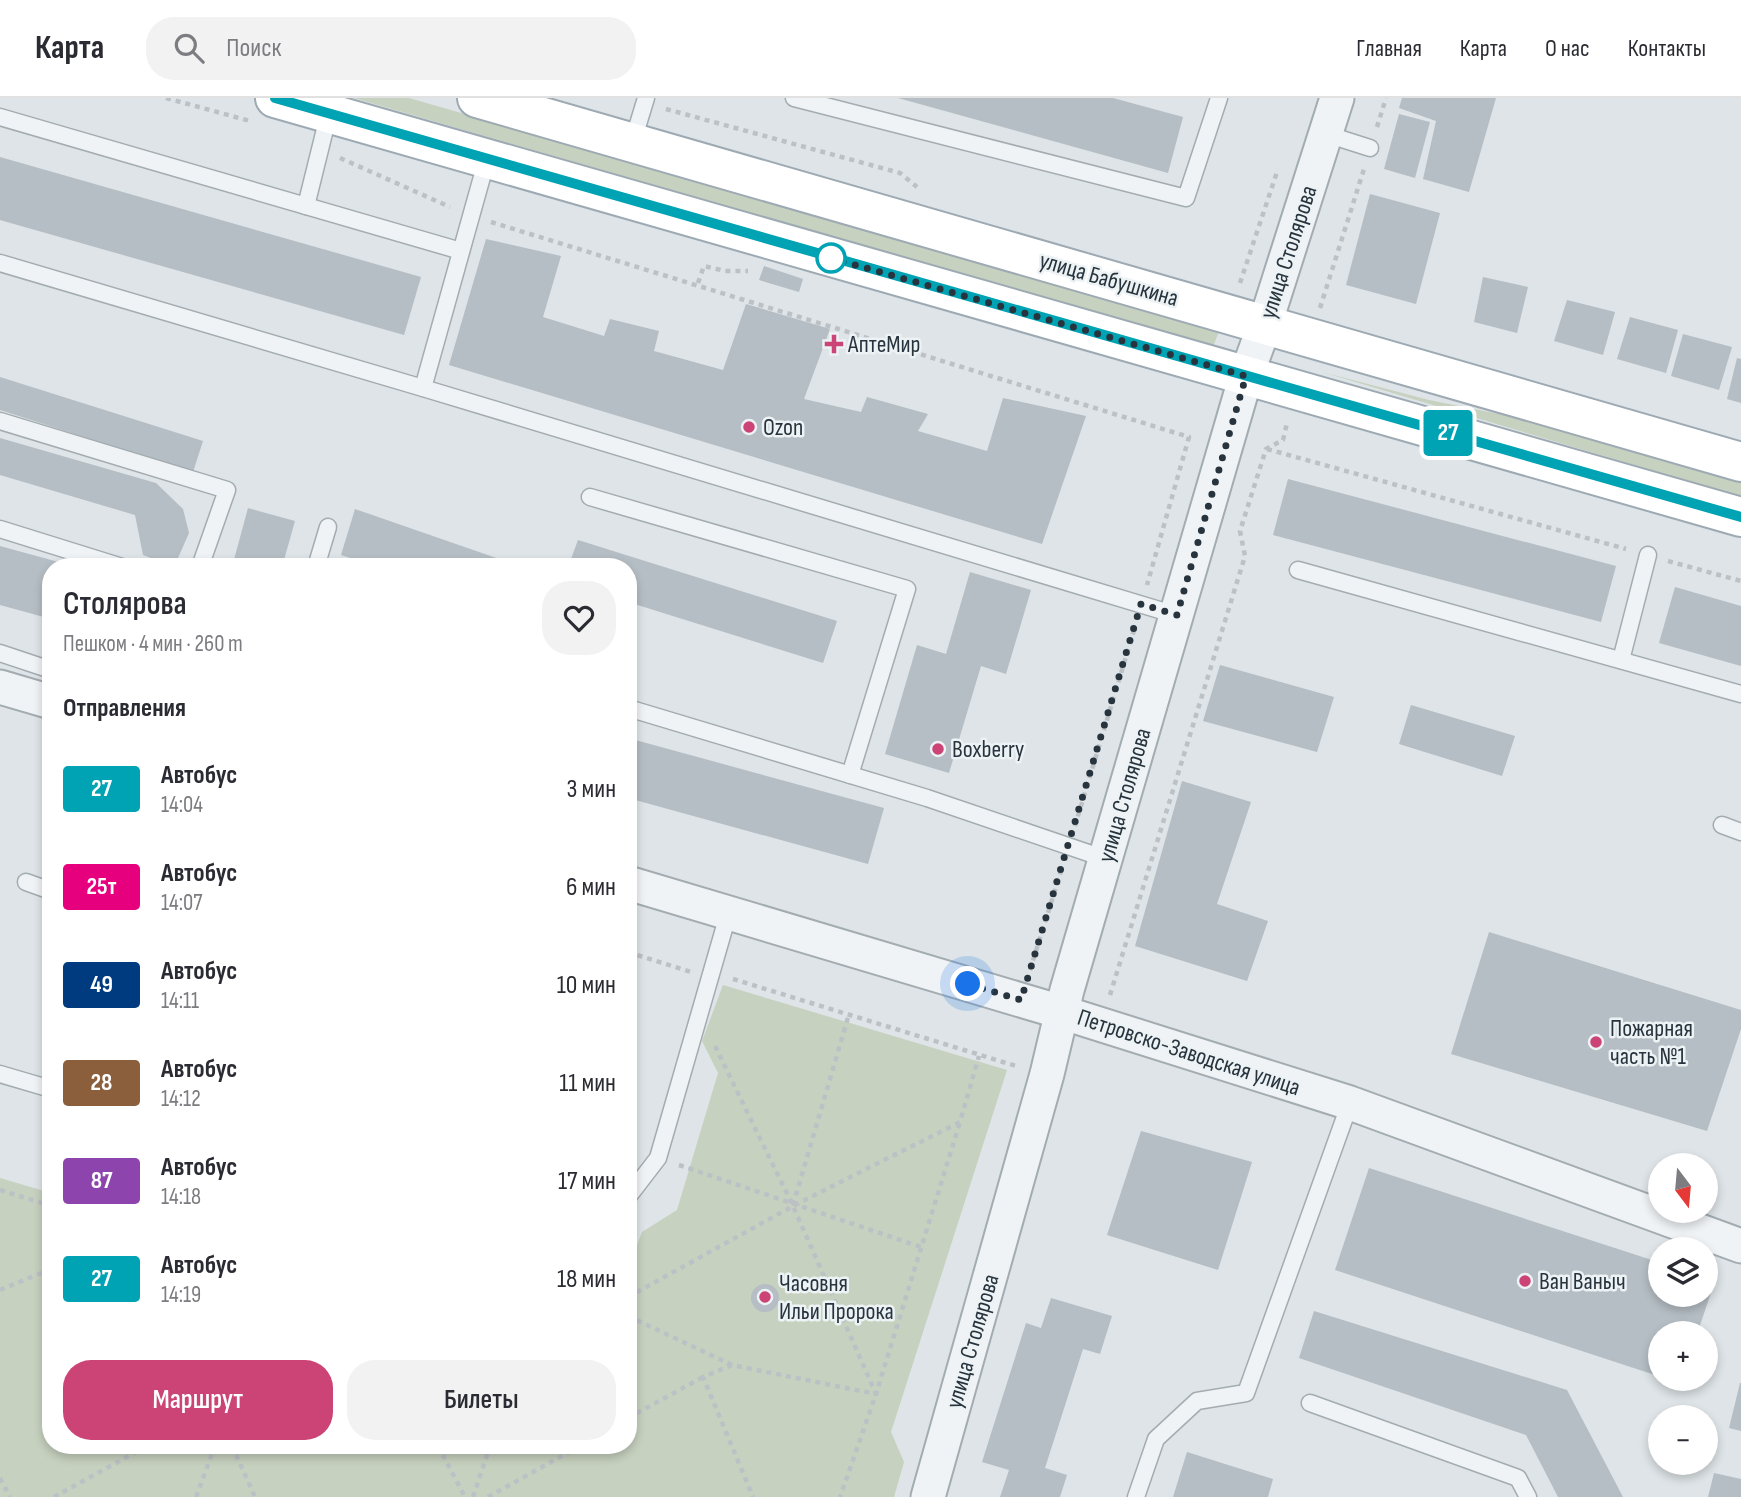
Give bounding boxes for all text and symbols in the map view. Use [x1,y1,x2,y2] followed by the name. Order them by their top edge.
[146,17,636,80] search box
[35,28,104,68] text: Карта
[170,29,208,67] icon: search
[226,33,281,64] text: Поиск
[1356,34,1422,63] text: Главная
[1460,34,1507,63] text: Карта
[1545,34,1590,63] text: О нас
[1628,34,1706,63] text: Контакты
[1253,182,1324,322] street label: улица Столярова
[816,243,846,273] unlabelled marker
[1036,246,1182,313] street label: улица Бабушкина
[847,330,921,359] place label: АптеМир
[826,336,842,352] marker: АптеМир
[1416,410,1480,456] line badge: 27
[763,413,803,442] place label: Ozon
[1438,418,1459,447] text: 27
[741,419,757,435] marker: Ozon
[542,581,616,655] button: heart
[63,584,187,624] text: Столярова
[63,630,243,658] text: Пешком · 4 мин · 260 m
[63,693,186,724] text: Отправления
[1091,725,1157,866] street label: улица Столярова
[952,735,1024,764] place label: Boxberry
[930,741,946,757] marker: Boxberry
[161,760,237,791] text: Автобус
[91,774,112,803] text: 27
[567,774,616,805] text: 3 мин
[161,791,203,819] text: 14:04
[161,858,237,889] text: Автобус
[87,872,116,901] text: 25т
[566,872,616,903] text: 6 мин
[161,889,202,917] text: 14:07
[161,956,237,987] text: Автобус
[950,966,985,1001] your location
[90,970,113,999] text: 49
[557,970,616,1001] text: 10 мин
[161,987,199,1015] text: 14:11
[1074,1003,1304,1102] street label: Петровско-Заводская улица
[1610,1014,1693,1071] place label: Пожарная часть №1
[1588,1034,1604,1050] marker: Пожарная часть №1
[161,1054,237,1085] text: Автобус
[91,1068,112,1097] text: 28
[559,1068,616,1099] text: 11 мин
[161,1085,201,1113] text: 14:12
[161,1152,237,1183] text: Автобус
[1648,1153,1718,1223] north arrow
[1648,1153,1718,1475] map controls
[91,1166,112,1195] text: 87
[558,1166,616,1197] text: 17 мин
[161,1183,201,1211] text: 14:18
[1648,1237,1718,1307] button: layers
[161,1250,237,1281] text: Автобус
[91,1264,112,1293] text: 27
[557,1264,616,1295] text: 18 мин
[1539,1267,1626,1296] place label: Ван Ваныч
[779,1269,894,1326] place label: Часовня Ильи Пророка
[939,1271,1005,1412] street label: улица Столярова
[1517,1273,1533,1289] marker: Ван Ваныч
[161,1281,201,1309] text: 14:19
[757,1289,773,1305] marker: Часовня Ильи Пророка
[1648,1321,1718,1391] button: +
[63,1360,333,1440] button: Маршрут
[347,1360,616,1440] button: Билеты
[1648,1405,1718,1475] button: −

